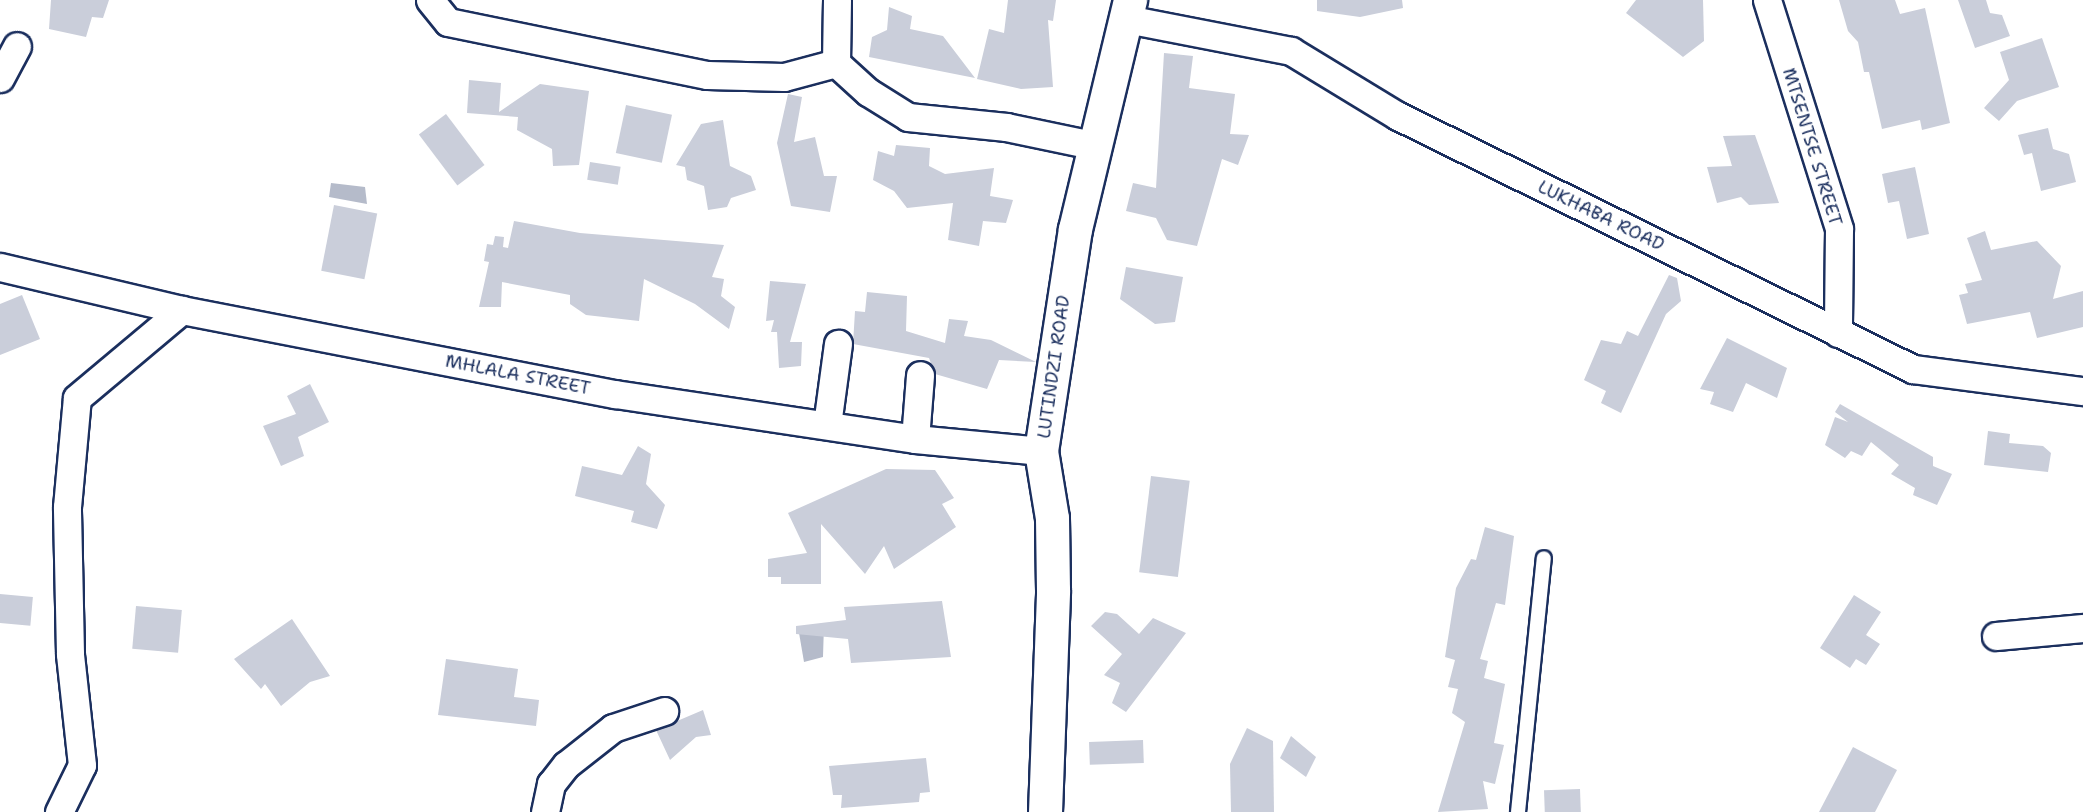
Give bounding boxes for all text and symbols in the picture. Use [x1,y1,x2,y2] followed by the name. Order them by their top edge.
[1778,65,1846,229] street label: MTSENTSE STREET
[1534,176,1668,256] street label: LUKHABA ROAD
[1033,294,1075,440] street label: LUTINDZI ROAD
[444,350,592,400] street label: MHLALA STREET

